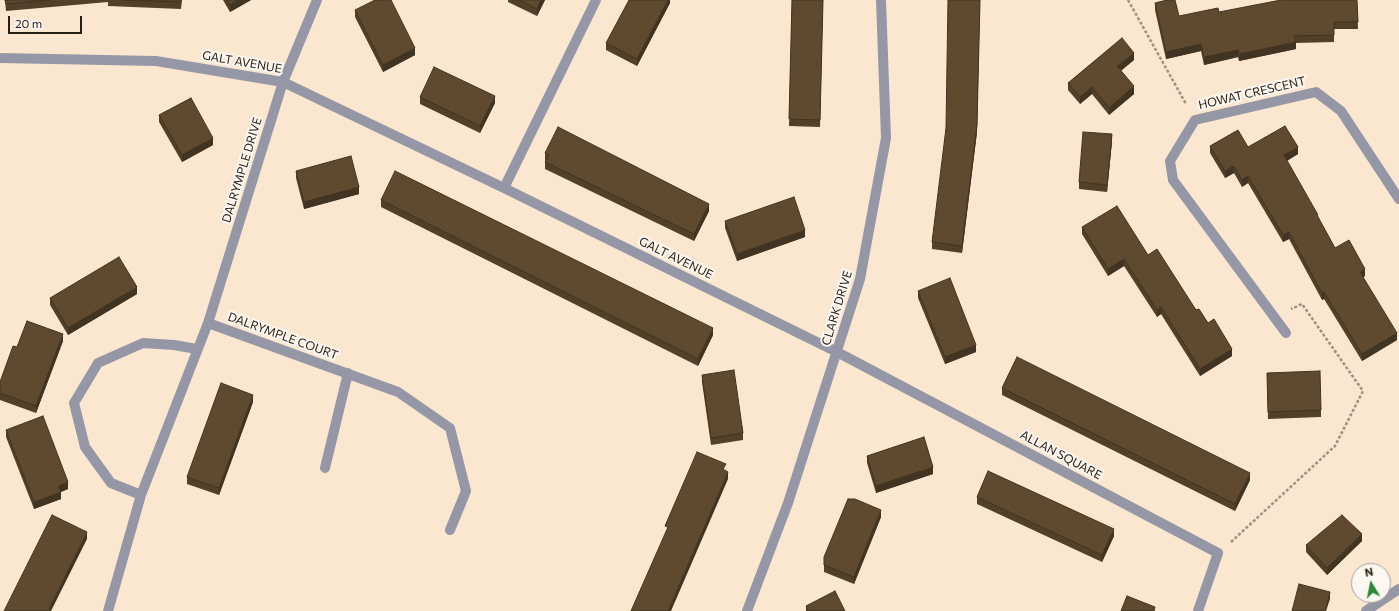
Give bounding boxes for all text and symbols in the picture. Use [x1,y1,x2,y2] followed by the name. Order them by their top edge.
[10,8,84,34] scale bar
[15,16,42,30] text: 20 m
[201,48,283,76] street label: GALT AVENUE
[1197,74,1307,112] street label: HOWAT CRESCENT
[219,116,265,224] street label: DALRYMPLE DRIVE
[637,234,715,282] street label: GALT AVENUE
[819,269,855,347] street label: CLARK DRIVE
[226,309,340,363] street label: DALRYMPLE COURT
[1018,427,1104,483] street label: ALLAN SQUARE
[1351,563,1391,603] north arrow
[1364,565,1374,579] text: N

